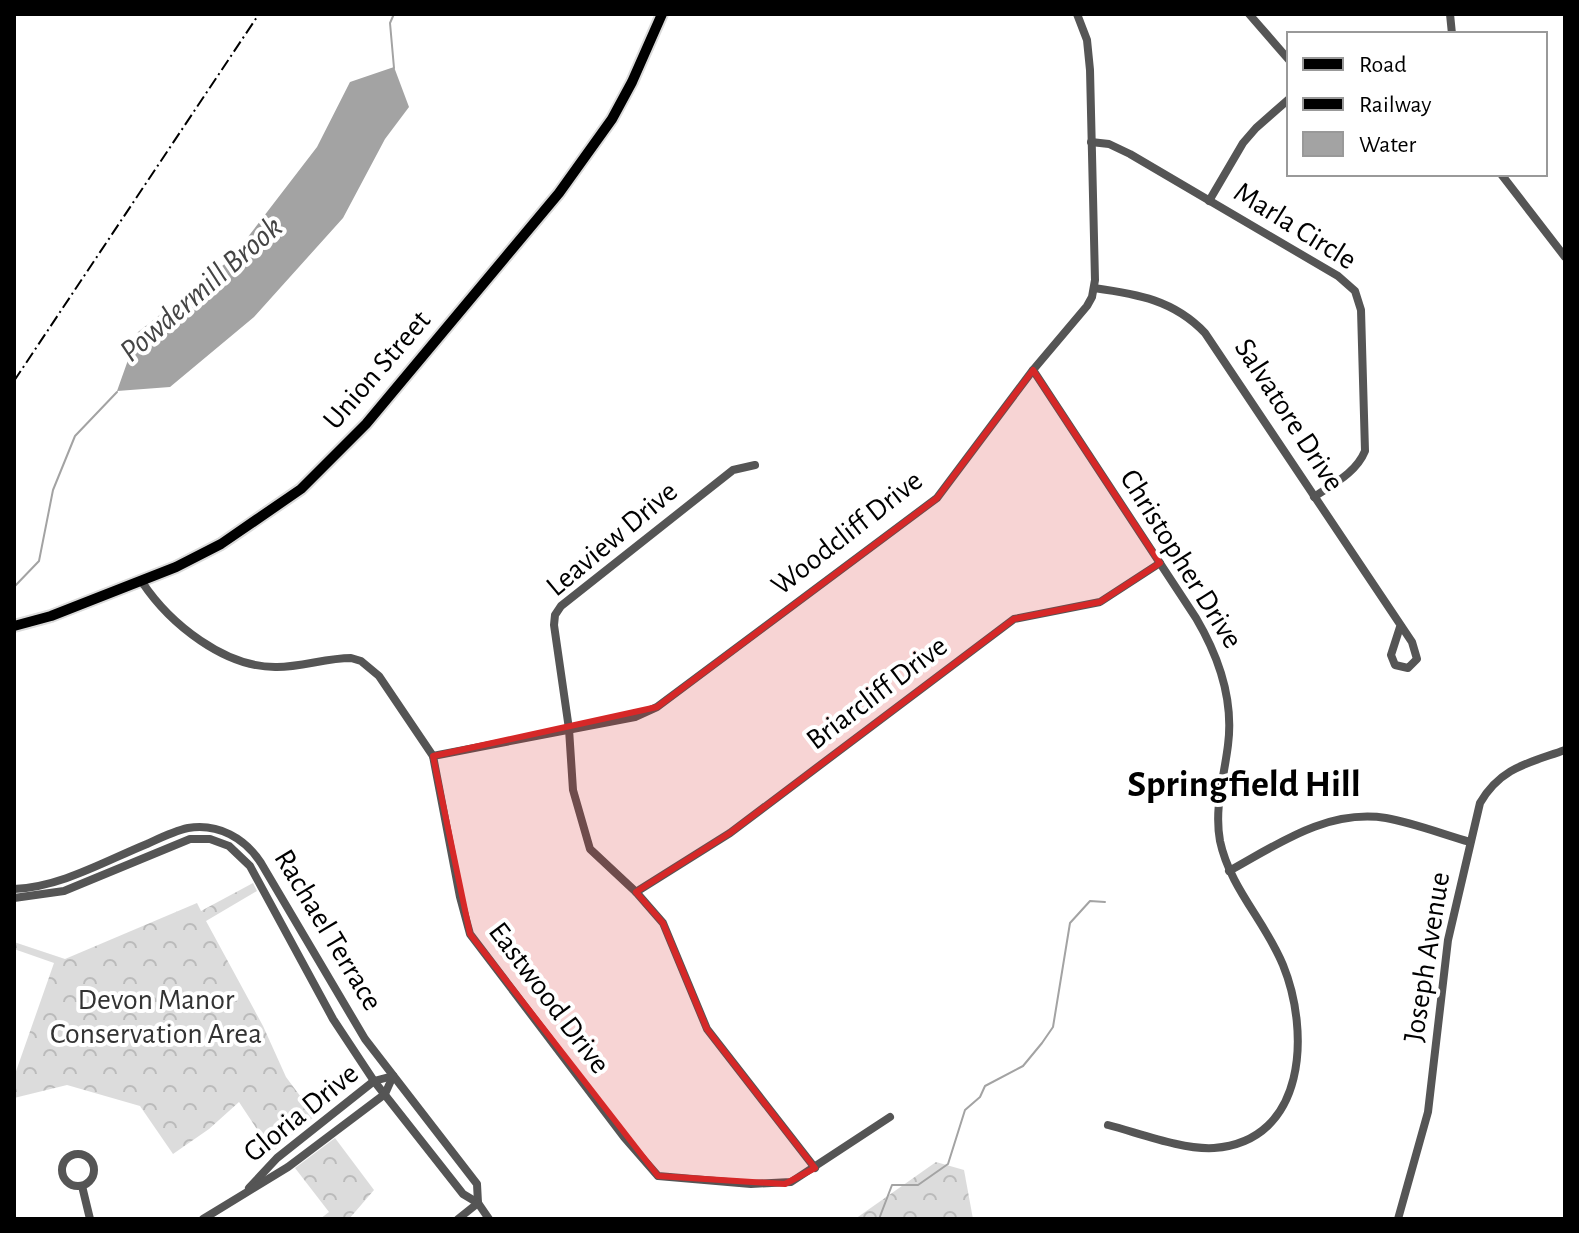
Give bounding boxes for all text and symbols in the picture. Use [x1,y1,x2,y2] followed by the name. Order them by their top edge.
[1287,32,1547,176] legend
[1359,53,1407,77] text: Road
[1359,93,1431,117] text: Railway
[1359,133,1417,157] text: Water
[1228,177,1362,275] street label: Marla Circle
[114,210,288,368] water label: Powdermill Brook
[318,305,437,435] street label: Union Street
[1229,333,1349,497] street label: Salvatore Drive
[1114,464,1248,654] street label: Christopher Drive
[766,465,928,601] street label: Woodcliff Drive
[541,476,683,602] street label: Leaview Drive
[801,631,953,755] street label: Briarcliff Drive
[1127,766,1361,804] district label: Springfield Hill
[268,844,388,1016] street label: Rachael Terrace
[1399,870,1455,1044] street label: Joseph Avenue
[483,917,615,1079] street label: Eastwood Drive
[50,985,262,1049] park label: Devon Manor Conservation Area
[238,1058,364,1168] street label: Gloria Drive

